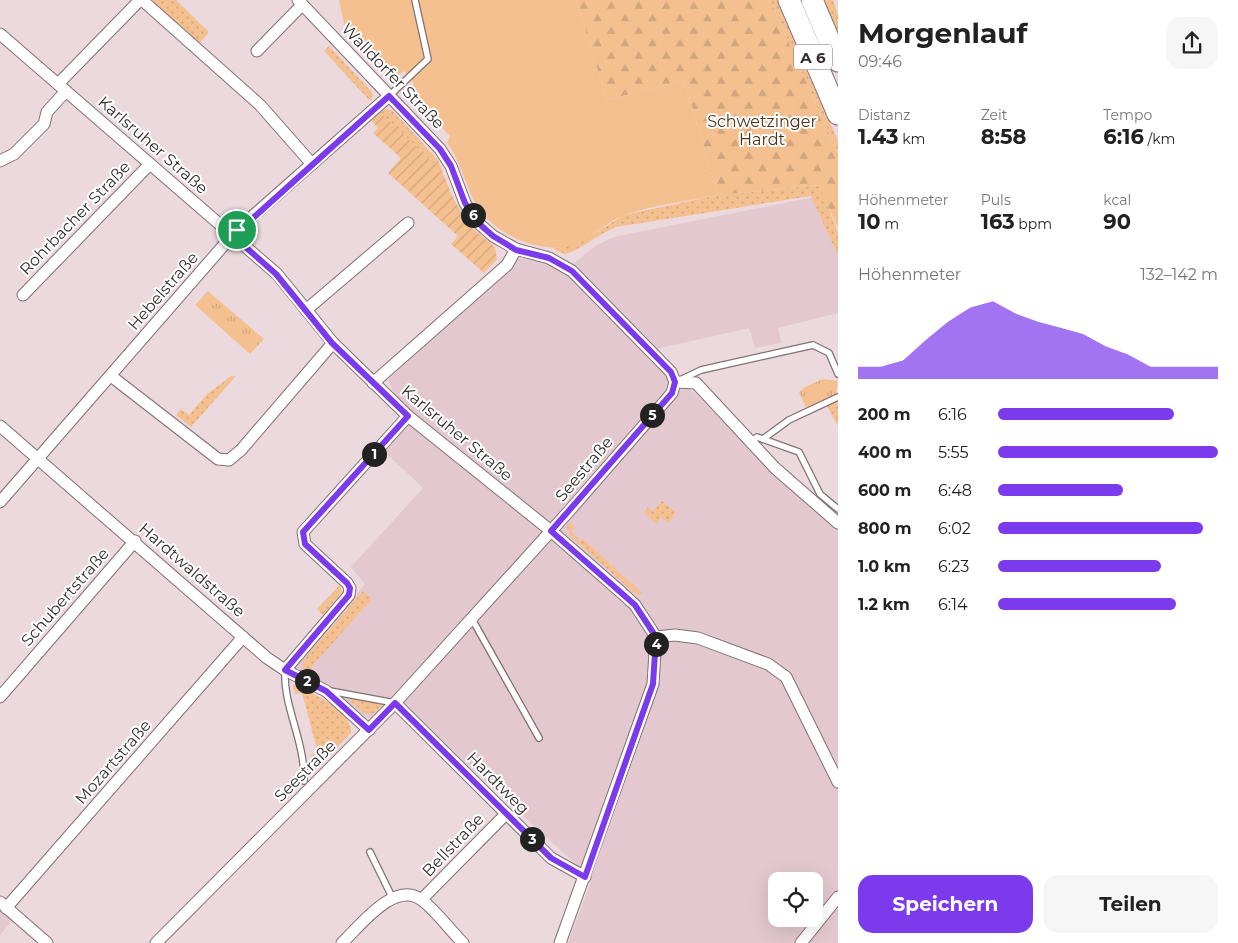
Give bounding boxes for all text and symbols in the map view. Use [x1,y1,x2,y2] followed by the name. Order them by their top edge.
[858,16,1027,50] text: Morgenlauf
[1166,17,1218,69] button: share
[338,19,448,133] street label: Walldorfer Straße
[794,44,832,70] road number: A 6
[858,52,902,71] text: 09:46
[94,92,212,198] street label: Karlsruher Straße
[858,106,910,124] text: Distanz
[981,106,1007,124] text: Zeit
[1103,106,1152,124] text: Tempo
[707,112,817,149] park label: Schwetzinger Hardt
[858,124,899,149] text: 1.43
[981,124,1026,149] text: 8:58
[1103,124,1144,149] text: 6:16
[899,130,925,148] text: km
[1144,130,1175,148] text: /km
[16,157,134,279] street label: Rohrbacher Straße
[858,191,948,209] text: Höhenmeter
[981,191,1011,209] text: Puls
[1103,191,1131,209] text: kcal
[460,202,486,228] pin: 6
[469,206,478,224] text: 6
[216,209,258,251] pin
[858,209,881,234] text: 10
[981,209,1015,234] text: 163
[1103,209,1131,234] text: 90
[881,215,899,233] text: m
[1015,215,1052,233] text: bpm
[223,216,251,244] icon: arrive
[124,248,202,334] street label: Hebelstraße
[858,265,961,284] text: Höhenmeter
[1140,265,1218,284] text: 132–142 m
[398,381,516,485] street label: Karlsruher Straße
[640,402,664,428] pin: 5
[858,405,910,424] text: 200 m
[938,405,967,424] text: 6:16
[648,406,657,424] text: 5
[551,433,617,505] street label: Seestraße
[362,442,386,466] pin: 1
[858,443,912,462] text: 400 m
[938,443,968,462] text: 5:55
[372,445,377,463] text: 1
[858,481,911,500] text: 600 m
[938,481,972,500] text: 6:48
[135,519,249,621] street label: Hardtwaldstraße
[858,519,912,538] text: 800 m
[938,519,971,538] text: 6:02
[17,544,113,650] street label: Schubertstraße
[858,557,911,576] text: 1.0 km
[938,557,969,576] text: 6:23
[858,595,910,614] text: 1.2 km
[938,595,968,614] text: 6:14
[644,632,668,656] pin: 4
[652,635,661,653] text: 4
[294,668,320,694] pin: 2
[303,672,312,690] text: 2
[71,716,155,808] street label: Mozartstraße
[270,736,340,806] street label: Seestraße
[463,748,533,818] street label: Hardtweg
[418,810,488,880] street label: Bellstraße
[520,826,544,852] pin: 3
[528,830,537,848] text: 3
[768,872,823,927] map controls
[768,872,823,927] button: locate
[858,875,1033,933] button: Speichern
[1043,875,1218,933] button: Teilen

